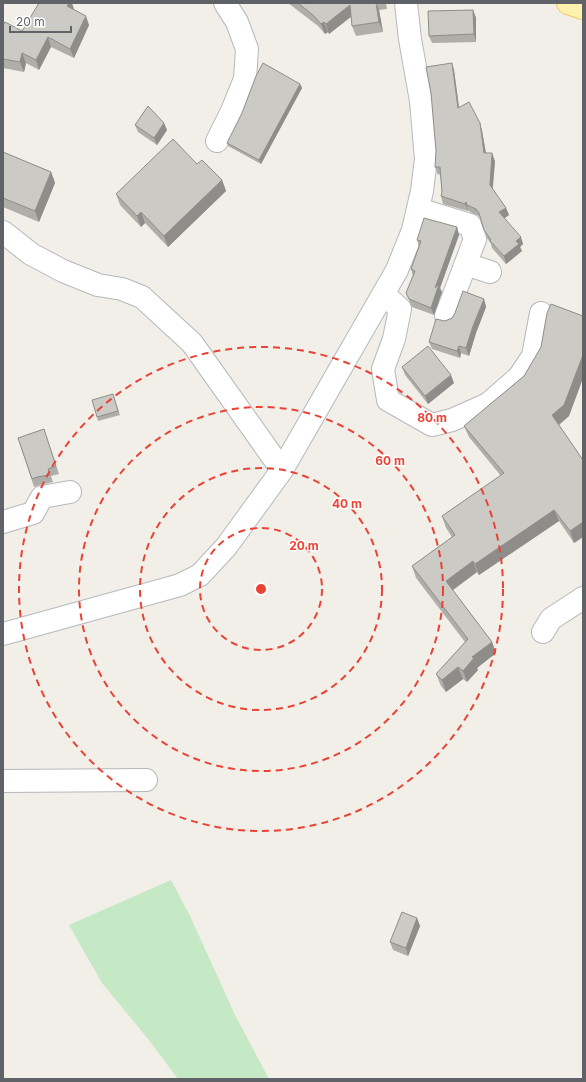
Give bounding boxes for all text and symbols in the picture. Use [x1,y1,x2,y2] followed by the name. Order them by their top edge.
[10,8,71,34] scale bar
[16,14,45,29] text: 20 m
[417,410,447,425] text: 80 m
[375,453,405,468] text: 60 m
[332,496,362,511] text: 40 m
[289,538,319,553] text: 20 m
[254,582,268,596] centre of rings

